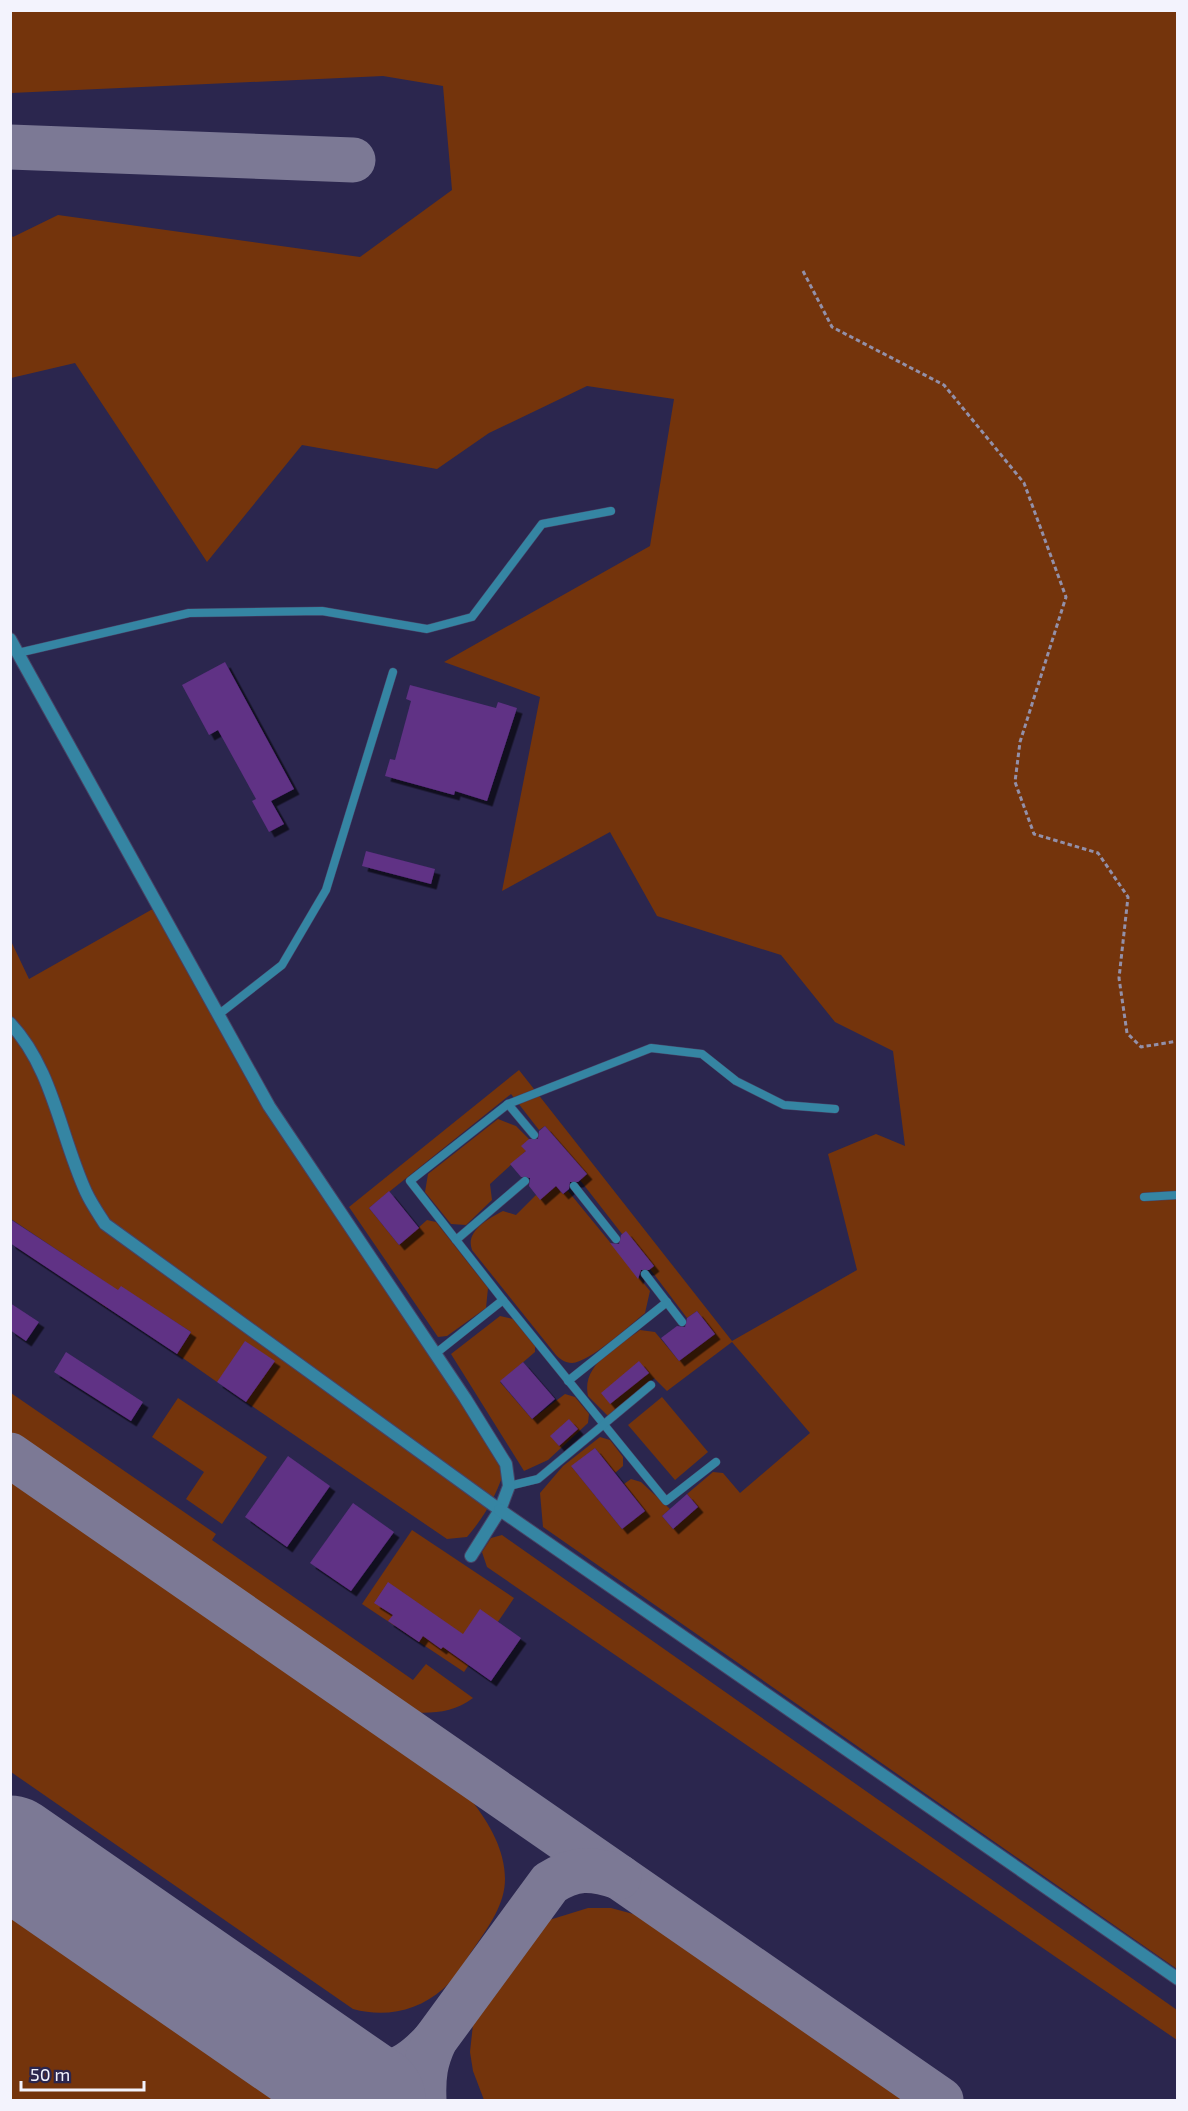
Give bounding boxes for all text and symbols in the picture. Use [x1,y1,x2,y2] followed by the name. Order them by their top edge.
[21,2054,144,2092] scale bar
[30,2063,70,2085] text: 50 m

